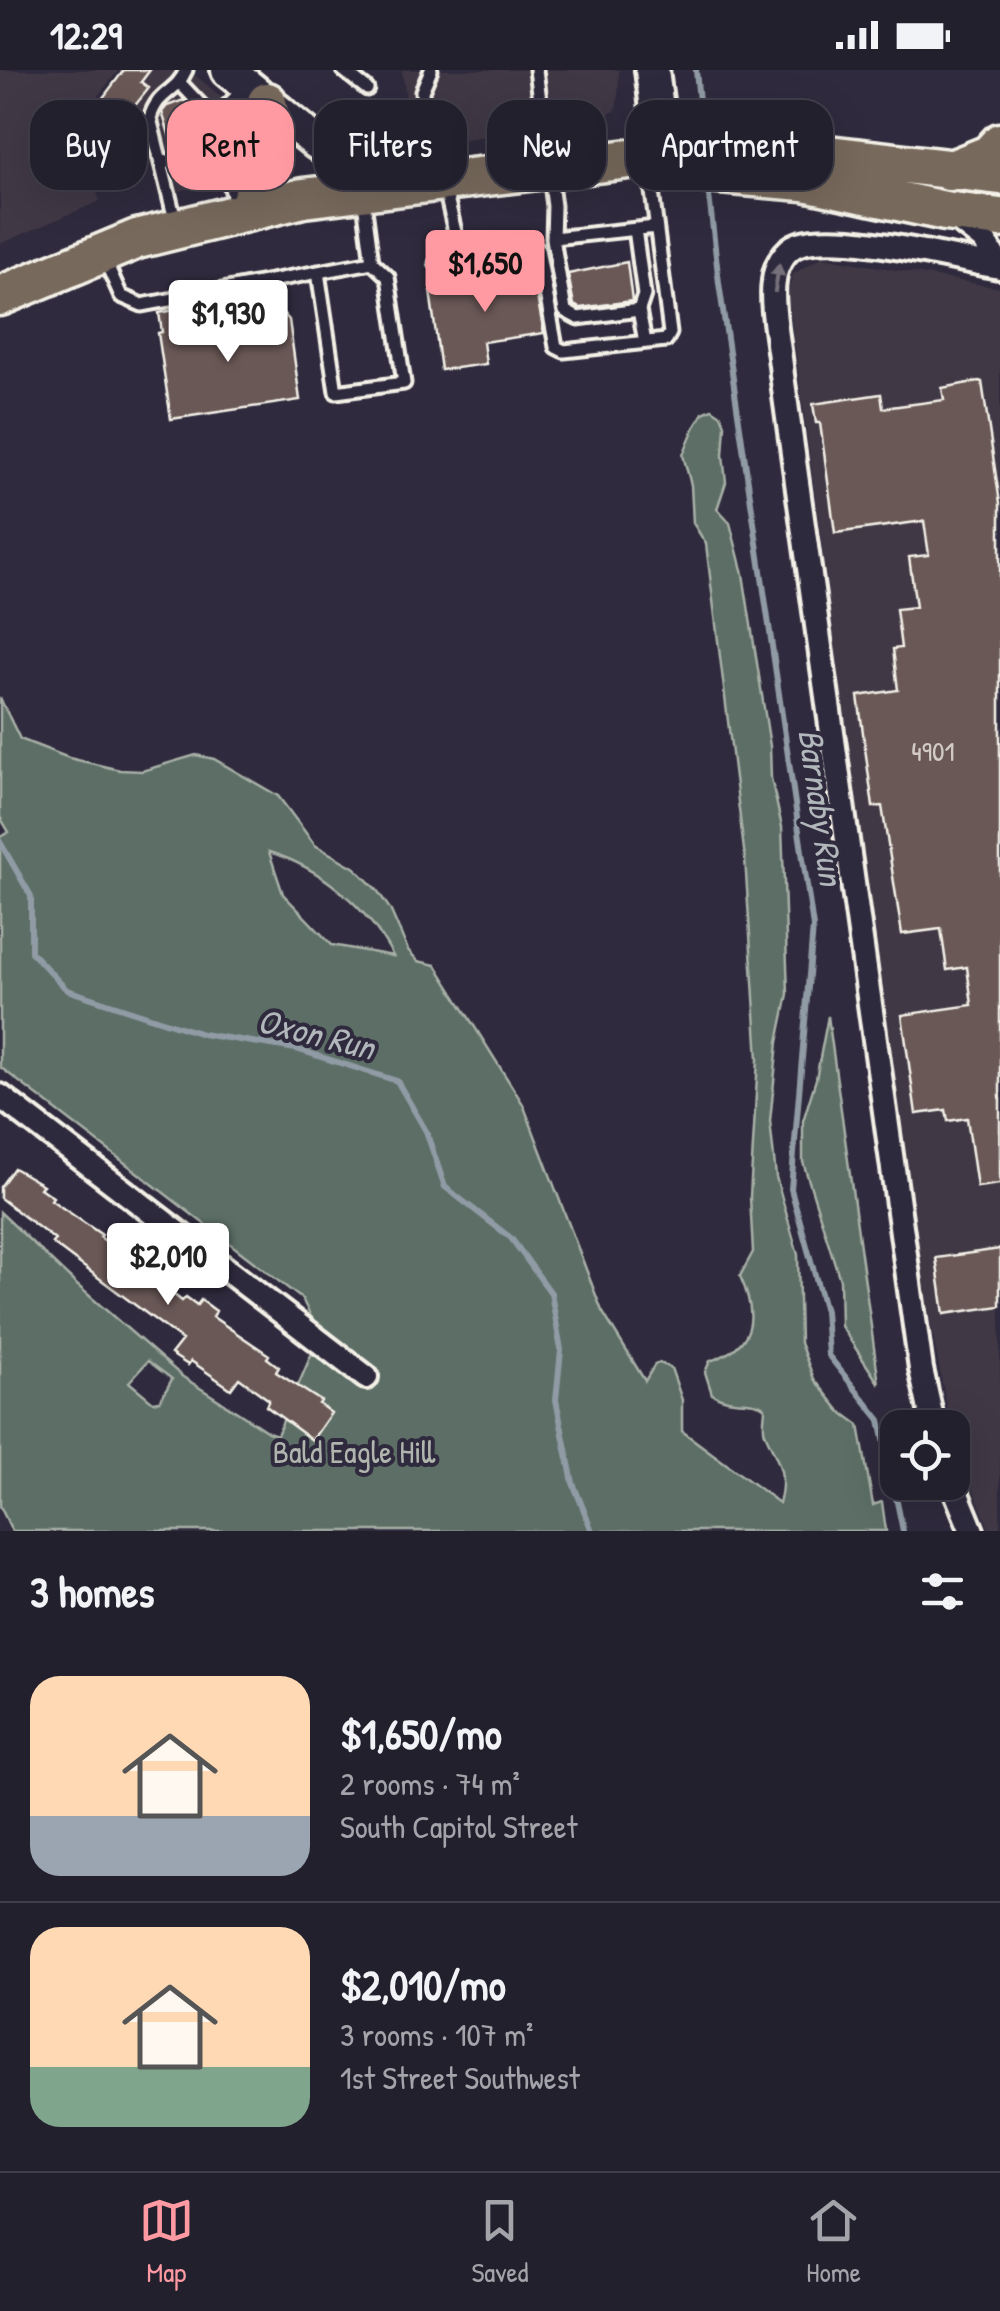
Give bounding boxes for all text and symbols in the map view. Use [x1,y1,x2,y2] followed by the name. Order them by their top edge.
[50,9,122,61] text: 12:29
[30,100,147,190] chip: Buy
[167,100,294,190] chip: Rent
[314,100,467,190] chip: Filters
[487,100,606,190] chip: New
[626,100,833,190] chip: Apartment
[404,230,566,315] pin: $1,650
[448,241,522,284] text: $1,650
[770,262,786,293] one-way arrow
[147,280,309,365] pin: $1,930
[191,291,265,334] text: $1,930
[787,726,856,891] water label: Barnaby Run
[911,732,955,770] house number: 4901
[253,996,383,1071] water label: Oxon Run
[87,1223,249,1308] pin: $2,010
[129,1234,207,1277] text: $2,010
[880,1410,970,1500] map controls
[880,1410,970,1500] button: locate
[273,1430,436,1473] park label: Bald Eagle Hill
[30,1563,155,1620] text: 3 homes
[915,1564,970,1619] icon: filters
[340,1705,502,1762] text: $1,650/mo
[110,1716,230,1836] icon: home
[340,1762,520,1805] text: 2 rooms · 74 m²
[340,1805,577,1848] text: South Capitol Street
[340,1956,506,2013] text: $2,010/mo
[110,1967,230,2087] icon: home
[340,2013,533,2056] text: 3 rooms · 107 m²
[340,2056,580,2099] text: 1st Street Southwest
[139,2193,194,2291] tab: Map
[471,2193,529,2291] tab: Saved
[806,2193,861,2291] tab: Home

